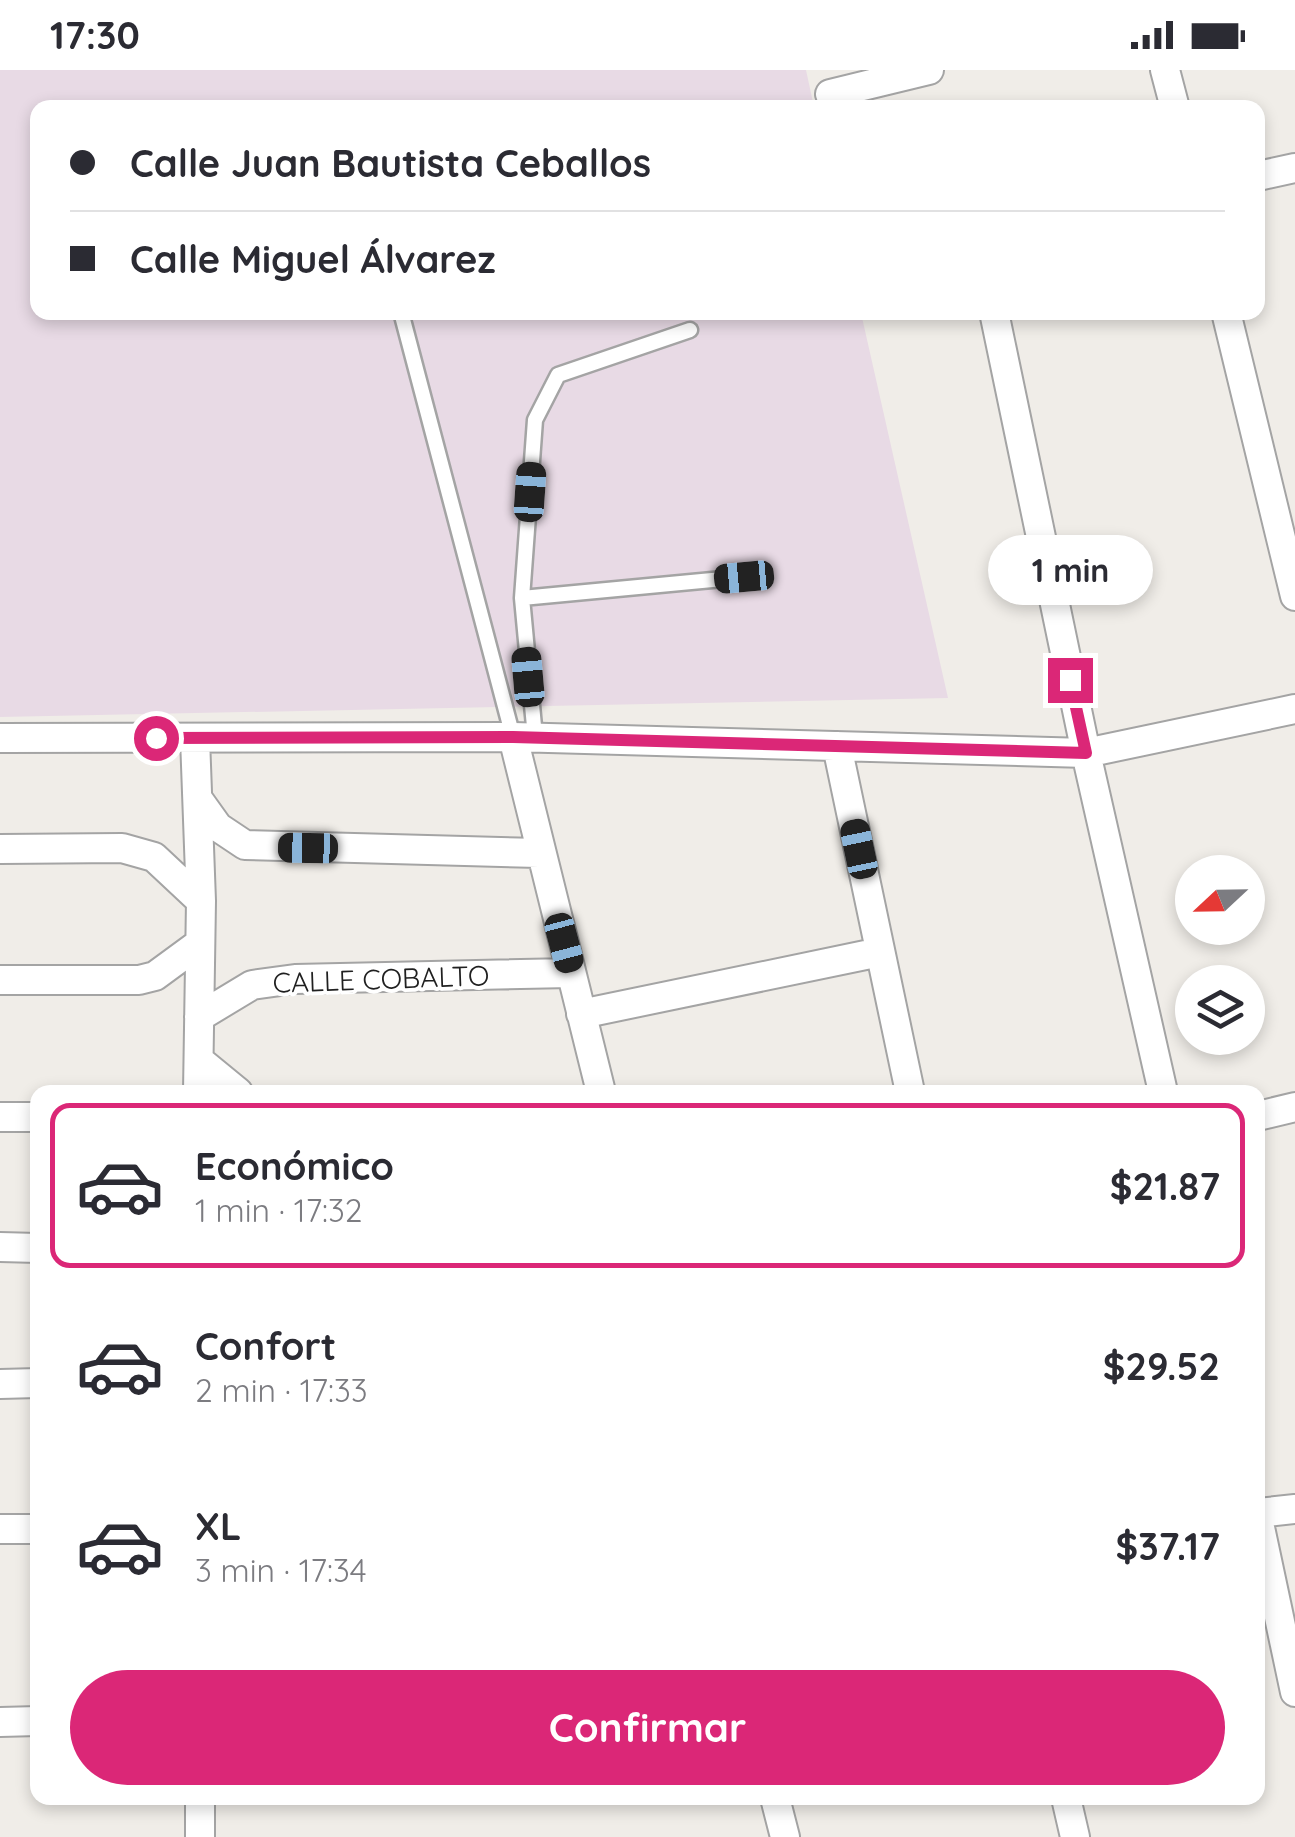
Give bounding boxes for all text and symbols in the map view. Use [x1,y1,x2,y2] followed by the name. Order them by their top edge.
[50,11,140,59] text: 17:30
[130,139,651,187] text: Calle Juan Bautista Ceballos
[130,235,496,283] text: Calle Miguel Álvarez
[513,461,547,523] car
[988,535,1152,605] callout: 1 min
[1032,550,1109,590] text: 1 min
[713,559,775,595] car
[510,646,546,708] car
[1048,658,1093,703] route end
[134,716,179,761] route start
[838,817,880,881] car
[278,832,338,864] car
[1175,855,1265,945] north arrow
[1175,855,1265,1055] map controls
[542,910,586,976] car
[272,957,490,1000] street label: CALLE COBALTO
[1175,965,1265,1055] button: layers
[75,1141,165,1231] icon: car
[195,1142,394,1190] text: Económico
[1110,1162,1220,1210] text: $21.87
[195,1190,363,1230] text: 1 min · 17:32
[75,1321,165,1411] icon: car
[195,1322,336,1370] text: Confort
[1103,1342,1220,1390] text: $29.52
[195,1370,367,1410] text: 2 min · 17:33
[75,1501,165,1591] icon: car
[195,1502,241,1550] text: XL
[1115,1522,1220,1570] text: $37.17
[195,1550,367,1590] text: 3 min · 17:34
[70,1670,1225,1785] button: Confirmar

